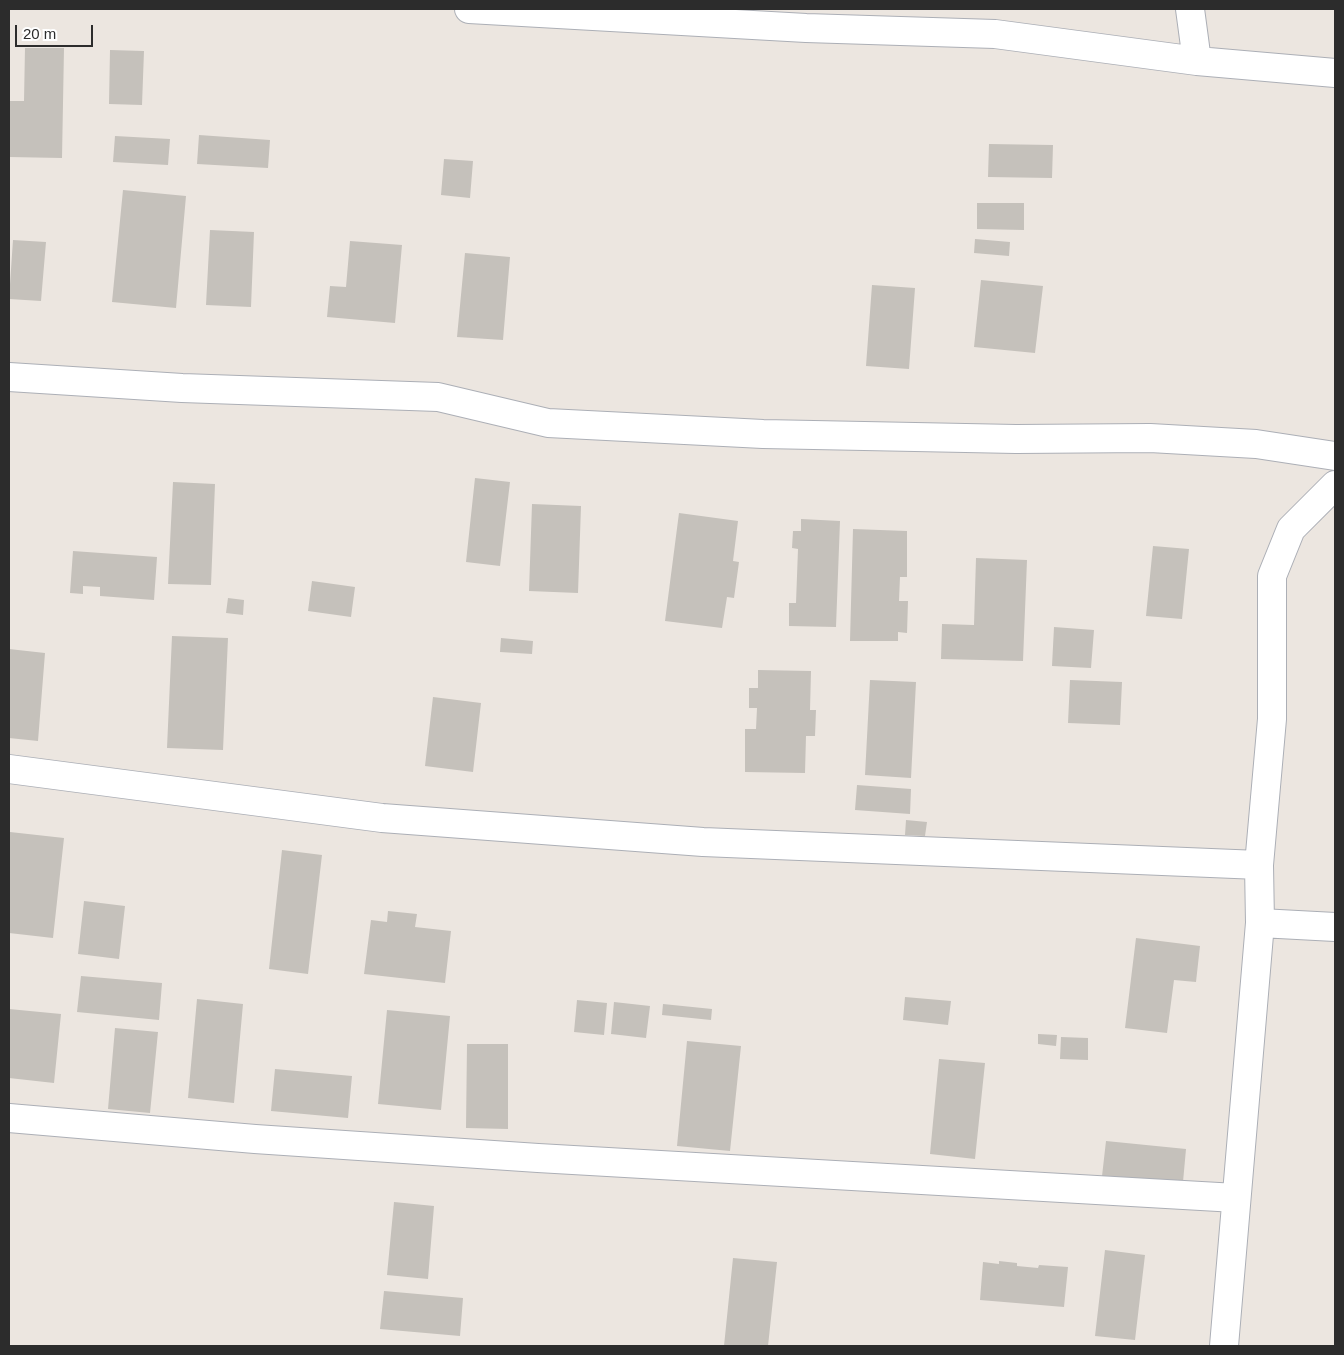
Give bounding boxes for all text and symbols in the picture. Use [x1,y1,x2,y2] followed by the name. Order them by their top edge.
[18,15,95,47] scale bar
[23,25,56,42] text: 20 m

